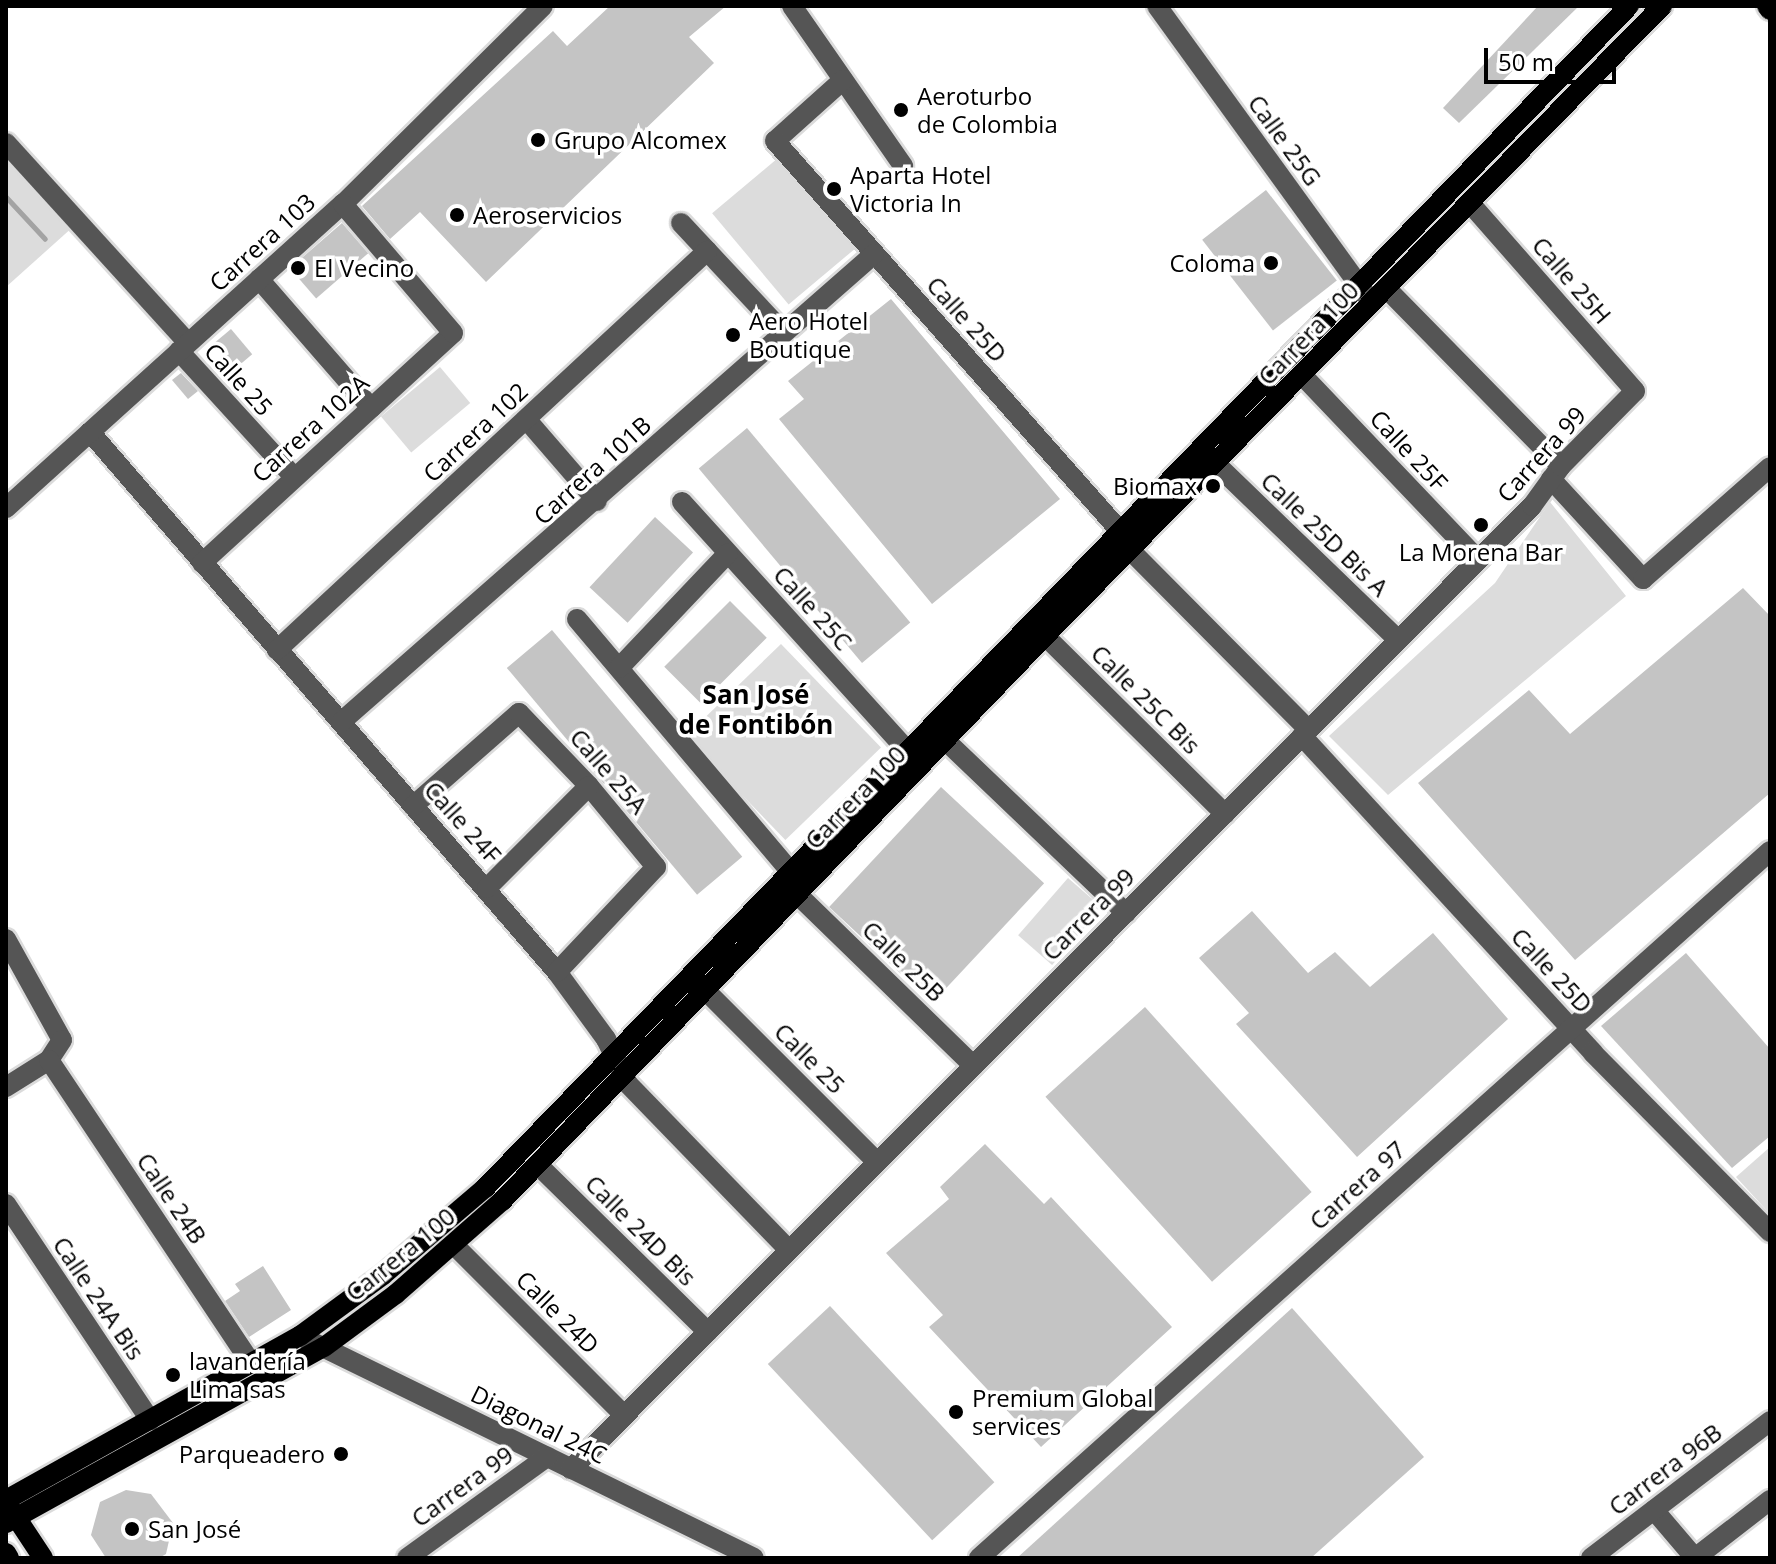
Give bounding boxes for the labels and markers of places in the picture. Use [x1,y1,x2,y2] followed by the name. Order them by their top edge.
[917,82,1058,138] place label: Aeroturbo de Colombia
[892,101,910,119] marker: Aeroturbo de Colombia
[554,126,727,154] place label: Grupo Alcomex
[529,131,547,149] marker: Grupo Alcomex
[850,161,991,217] place label: Aparta Hotel Victoria In
[825,180,843,198] marker: Aparta Hotel Victoria In
[473,201,622,229] place label: Aeroservicios
[448,206,466,224] marker: Aeroservicios
[1169,249,1255,277] place label: Coloma
[314,254,414,282] place label: El Vecino
[1262,254,1280,272] marker: Coloma
[289,259,307,277] marker: El Vecino
[749,307,868,363] place label: Aero Hotel Boutique
[724,326,742,344] marker: Aero Hotel Boutique
[1113,472,1197,500] place label: Biomax
[1204,477,1222,495] marker: Biomax
[1472,516,1490,534] marker: La Morena Bar
[1399,538,1563,566] place label: La Morena Bar
[189,1347,306,1403] place label: lavandería Lima sas
[164,1366,182,1384] marker: lavandería Lima sas
[972,1384,1153,1440] place label: Premium Global services
[947,1403,965,1421] marker: Premium Global services
[179,1440,325,1468] place label: Parqueadero
[332,1445,350,1463] marker: Parqueadero
[148,1515,241,1543] place label: San José
[123,1520,141,1538] marker: San José

